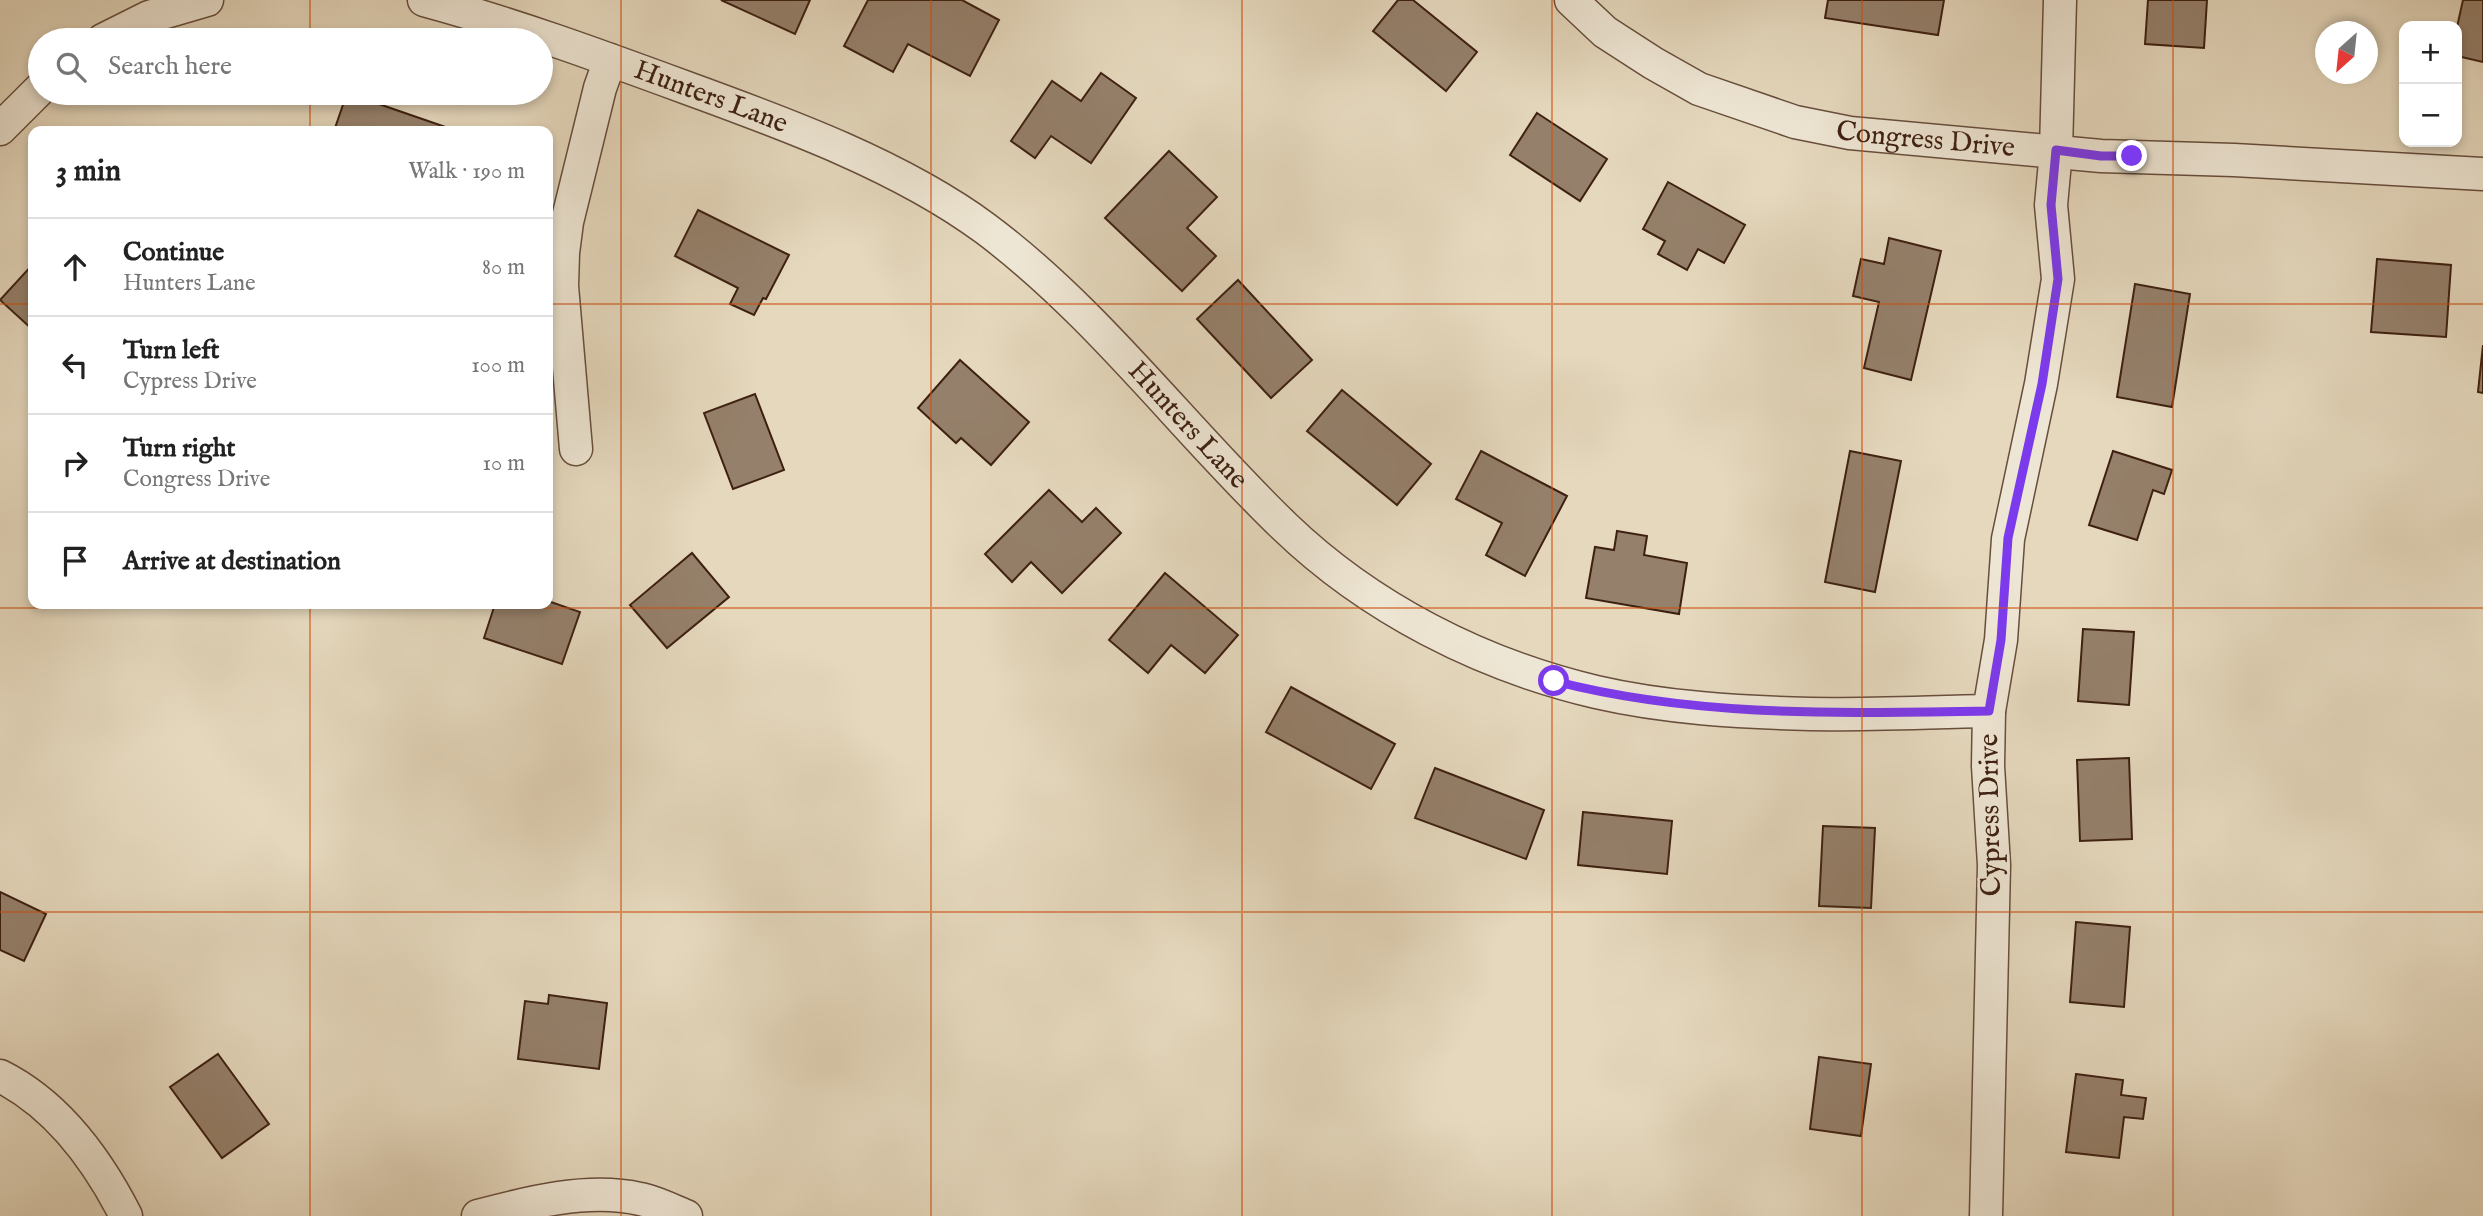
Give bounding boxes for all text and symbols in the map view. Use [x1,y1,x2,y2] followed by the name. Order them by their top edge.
[2315,21,2378,84] north arrow
[2399,21,2462,147] map controls
[2399,21,2462,84] button: +
[28,28,553,105] search box
[52,48,90,86] icon: search
[108,50,232,83] text: Search here
[629,53,793,142] street label: Hunters Lane
[2399,84,2462,147] button: −
[1833,113,2016,166] street label: Congress Drive
[2116,140,2147,171] route end
[56,153,121,191] text: 3 min
[408,157,525,186] text: Walk · 190 m
[123,236,224,269] text: Continue
[56,248,94,286] icon: ahead
[482,253,525,282] text: 80 m
[123,269,256,298] text: Hunters Lane
[123,334,220,367] text: Turn left
[56,346,94,384] icon: left
[471,351,525,380] text: 100 m
[1120,354,1255,497] street label: Hunters Lane
[123,367,257,396] text: Cypress Drive
[123,432,236,465] text: Turn right
[56,444,94,482] icon: right
[482,449,525,478] text: 10 m
[123,465,270,494] text: Congress Drive
[56,542,94,580] icon: arrive
[123,545,341,578] text: Arrive at destination
[1538,665,1569,696] route start
[1972,733,2010,897] street label: Cypress Drive

